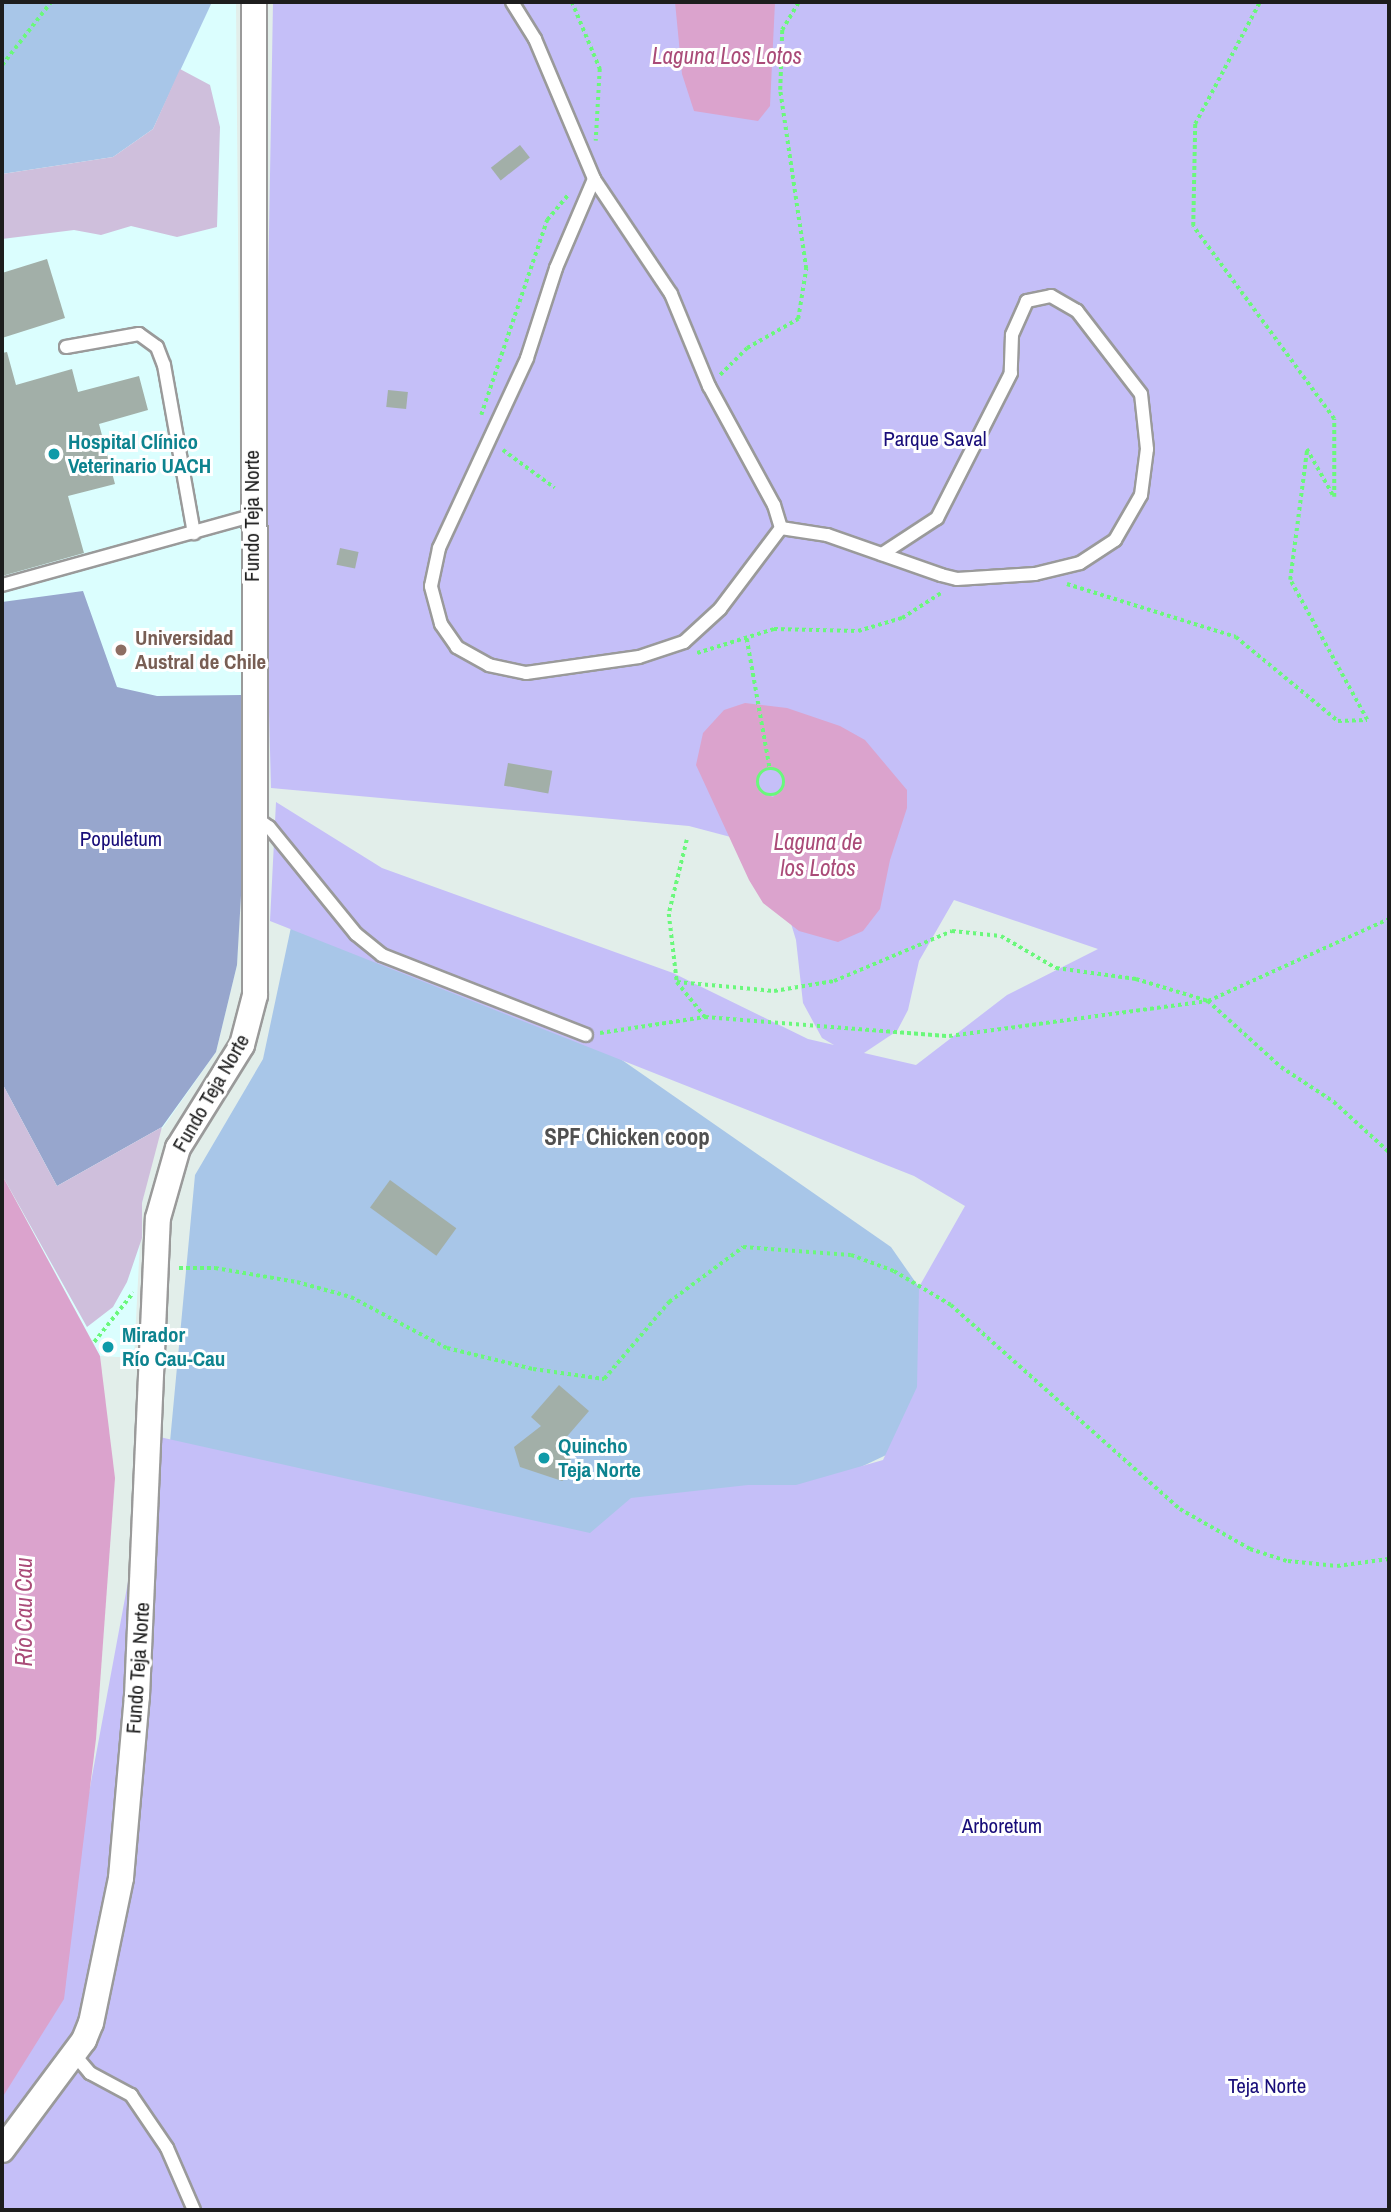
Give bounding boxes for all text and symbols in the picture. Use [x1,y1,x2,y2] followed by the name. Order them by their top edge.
[652,42,802,70] water label: Laguna Los Lotos
[883,426,987,452] park label: Parque Saval
[68,429,211,479] place label: Hospital Clínico Veterinario UACH
[46,446,62,462] marker: Hospital Clínico Veterinario UACH
[239,450,265,582] street label: Fundo Teja Norte
[135,625,266,675] place label: Universidad Austral de Chile
[113,642,129,658] marker: Universidad Austral de Chile
[80,826,162,852] park label: Populetum
[773,828,863,882] water label: Laguna de los Lotos
[167,1030,255,1156] street label: Fundo Teja Norte
[544,1123,710,1151] district label: SPF Chicken coop
[122,1322,225,1372] place label: Mirador Río Cau-Cau
[100,1339,116,1355] marker: Mirador Río Cau-Cau
[558,1433,641,1483] place label: Quincho Teja Norte
[536,1450,552,1466] marker: Quincho Teja Norte
[10,1557,38,1667] water label: Río Cau Cau
[121,1601,155,1735] street label: Fundo Teja Norte
[962,1813,1042,1839] park label: Arboretum
[1228,2073,1306,2099] park label: Teja Norte

